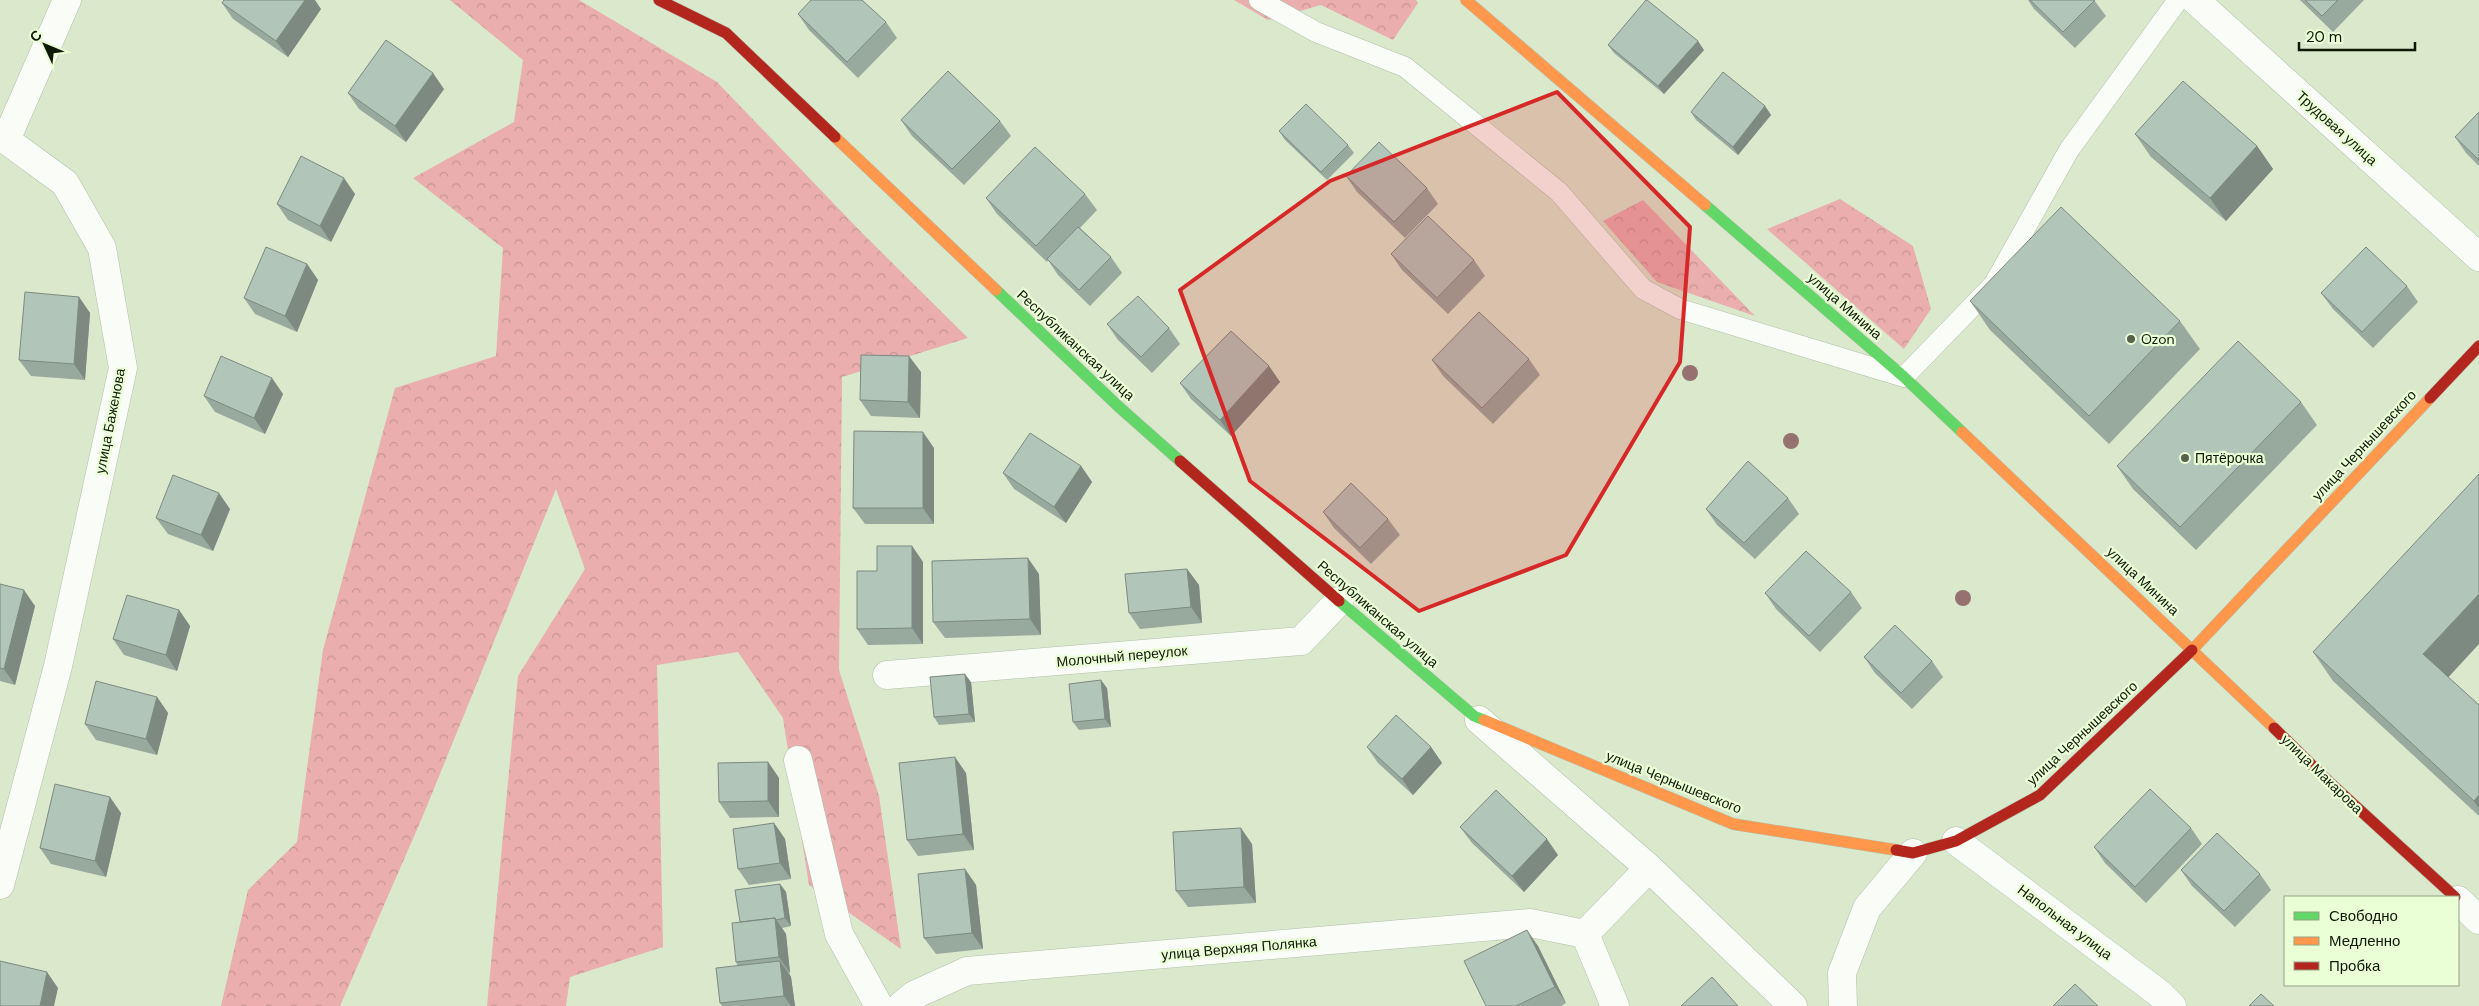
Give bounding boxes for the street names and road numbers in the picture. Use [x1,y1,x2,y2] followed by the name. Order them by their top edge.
[2293,87,2381,169] street label: Трудовая улица
[1804,269,1886,343] street label: улица Минина
[1013,286,1139,404] street label: Республиканская улица
[91,367,129,475] street label: улица Баженова
[2308,386,2420,504] street label: улица Чернышевского
[2103,543,2183,619] street label: улица Минина
[1314,556,1442,672] street label: Республиканская улица
[1056,641,1189,671] street label: Молочный переулок
[2023,677,2141,789] street label: улица Чернышевского
[2277,730,2367,818] street label: улица Макарова
[1603,747,1745,818] street label: улица Чернышевского
[2014,881,2116,964] street label: Напольная улица
[1161,932,1318,964] street label: улица Верхняя Полянка

